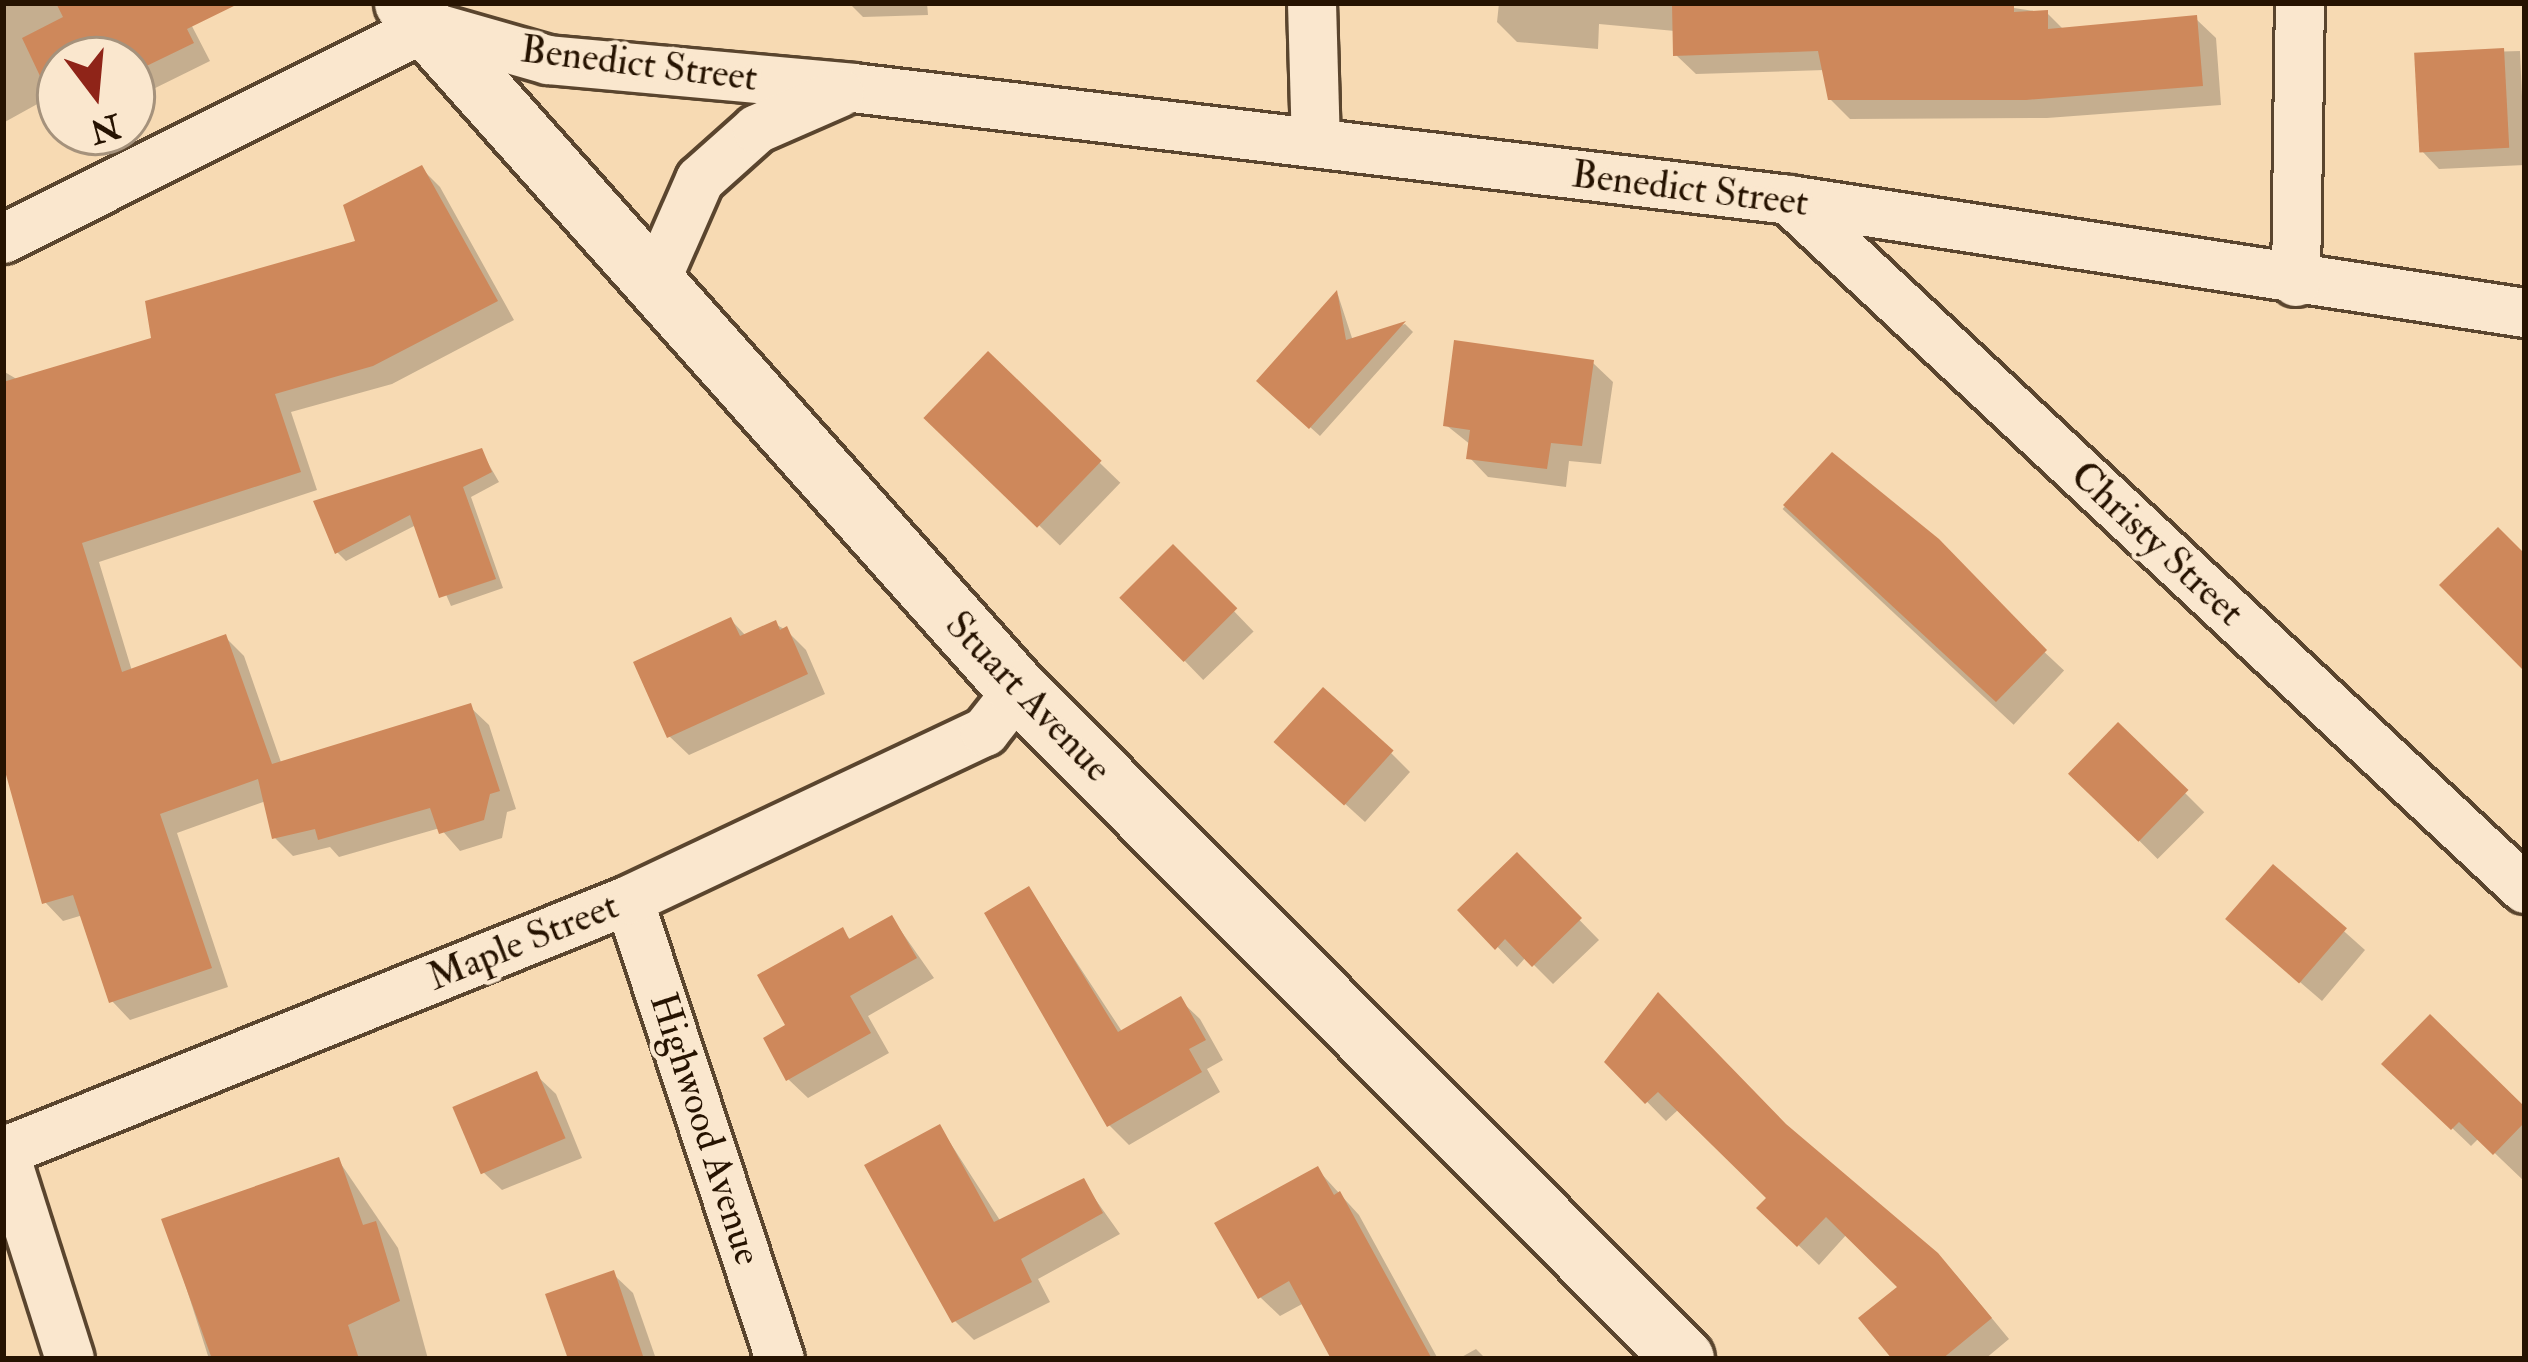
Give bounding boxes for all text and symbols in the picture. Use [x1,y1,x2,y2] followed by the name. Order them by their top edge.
[518,26,760,102] street label: Benedict Street
[36,36,156,156] north arrow
[85,104,125,152] text: N
[1569,151,1811,227] street label: Benedict Street
[2061,452,2253,636] street label: Christy Street
[935,602,1121,792] street label: Stuart Avenue
[421,883,625,1001] street label: Maple Street
[639,987,771,1271] street label: Highwood Avenue

